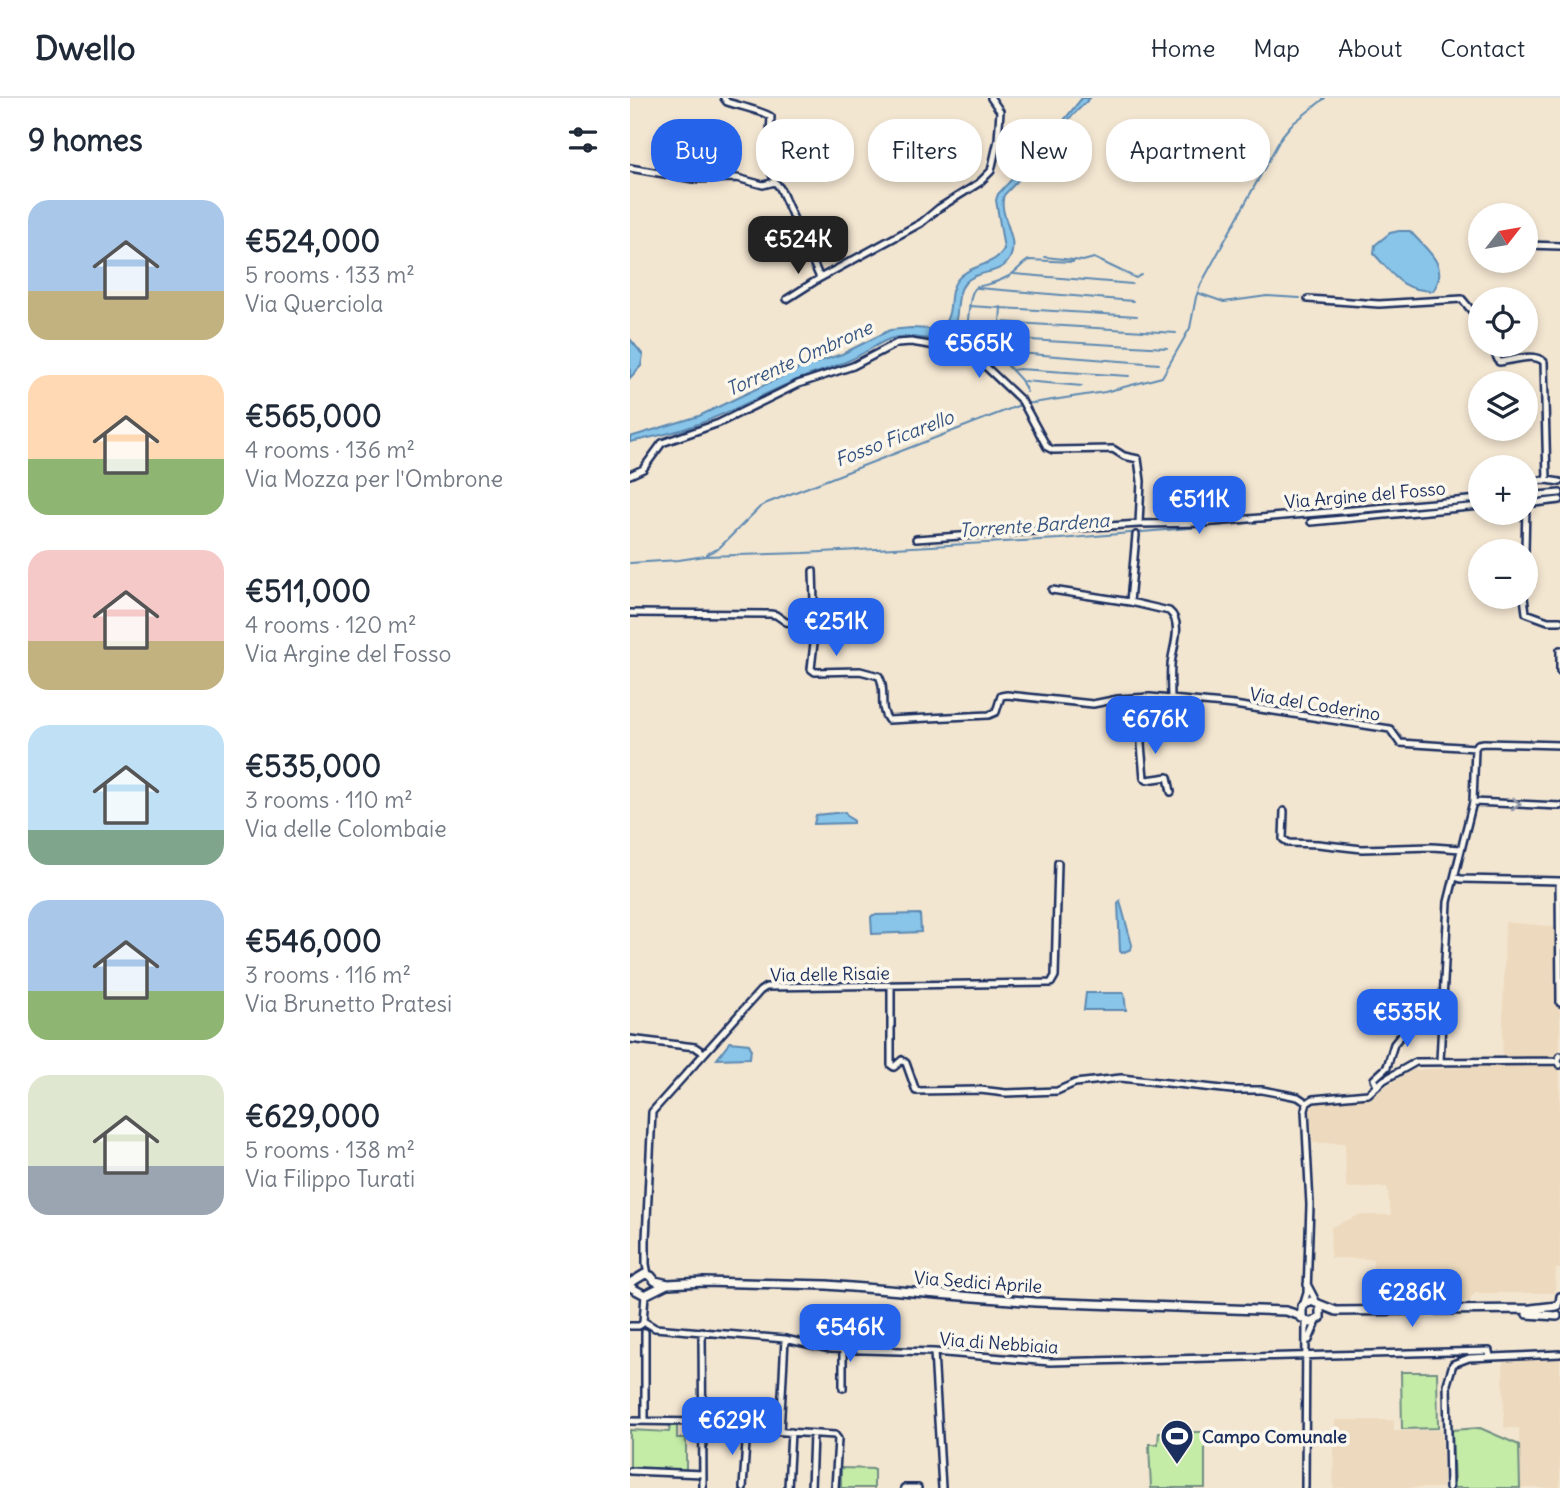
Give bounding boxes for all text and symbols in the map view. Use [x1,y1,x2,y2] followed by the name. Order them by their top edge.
[35,27,135,69] text: Dwello
[1151,33,1215,63] text: Home
[1253,33,1300,63] text: Map
[1338,33,1402,63] text: About
[1440,33,1525,63] text: Contact
[651,119,742,182] chip: Buy
[756,119,854,182] chip: Rent
[868,119,982,182] chip: Filters
[996,119,1092,182] chip: New
[1106,119,1270,182] chip: Apartment
[28,121,143,159] text: 9 homes
[564,121,602,159] icon: filters
[1468,203,1538,273] north arrow
[1468,203,1538,609] map controls
[749,216,847,276] pin: €524K
[245,222,380,260] text: €524,000
[764,224,832,253] text: €524K
[84,228,168,312] icon: home
[245,260,415,289] text: 5 rooms · 133 m²
[1468,287,1538,357] button: locate
[245,289,383,318] text: Via Querciola
[722,314,878,401] water label: Torrente Ombrone
[930,320,1028,380] pin: €565K
[945,328,1013,357] text: €565K
[1468,371,1538,441] button: layers
[245,397,382,435] text: €565,000
[84,403,168,487] icon: home
[831,404,958,472] water label: Fosso Ficarello
[245,435,415,464] text: 4 rooms · 136 m²
[1468,455,1538,525] button: +
[245,464,503,493] text: Via Mozza per l'Ombrone
[1150,476,1248,536] pin: €511K
[1284,477,1446,513] street label: Via Argine del Fosso
[1169,484,1229,513] text: €511K
[958,508,1111,542] water label: Torrente Bardena
[1468,539,1538,609] button: −
[245,572,371,610] text: €511,000
[84,578,168,662] icon: home
[787,598,885,658] pin: €251K
[804,606,868,635] text: €251K
[245,610,417,639] text: 4 rooms · 120 m²
[245,639,451,668] text: Via Argine del Fosso
[1248,682,1382,726] street label: Via del Coderino
[1106,696,1204,756] pin: €676K
[1122,704,1188,733] text: €676K
[245,747,381,785] text: €535,000
[84,753,168,837] icon: home
[245,785,413,814] text: 3 rooms · 110 m²
[1511,796,1522,811] one-way arrow
[245,814,447,843] text: Via delle Colombaie
[245,922,382,960] text: €546,000
[84,928,168,1012] icon: home
[245,960,411,989] text: 3 rooms · 116 m²
[770,961,890,987] street label: Via delle Risaie
[245,989,452,1018] text: Via Brunetto Pratesi
[1358,990,1456,1049] pin: €535K
[1373,997,1441,1026] text: €535K
[245,1097,380,1135] text: €629,000
[84,1103,168,1187] icon: home
[245,1135,415,1164] text: 5 rooms · 138 m²
[245,1164,415,1193] text: Via Filippo Turati
[913,1266,1043,1298] street label: Via Sedici Aprile
[1363,1270,1461,1329] pin: €286K
[1378,1277,1446,1306] text: €286K
[801,1304,899,1364] pin: €546K
[816,1312,884,1341] text: €546K
[939,1327,1059,1359] street label: Via di Nebbiaia
[683,1398,781,1457] pin: €629K
[698,1405,766,1434] text: €629K
[1158,1417,1196,1466] sports icon: Campo Comunale
[1202,1425,1347,1448] place label: Campo Comunale

